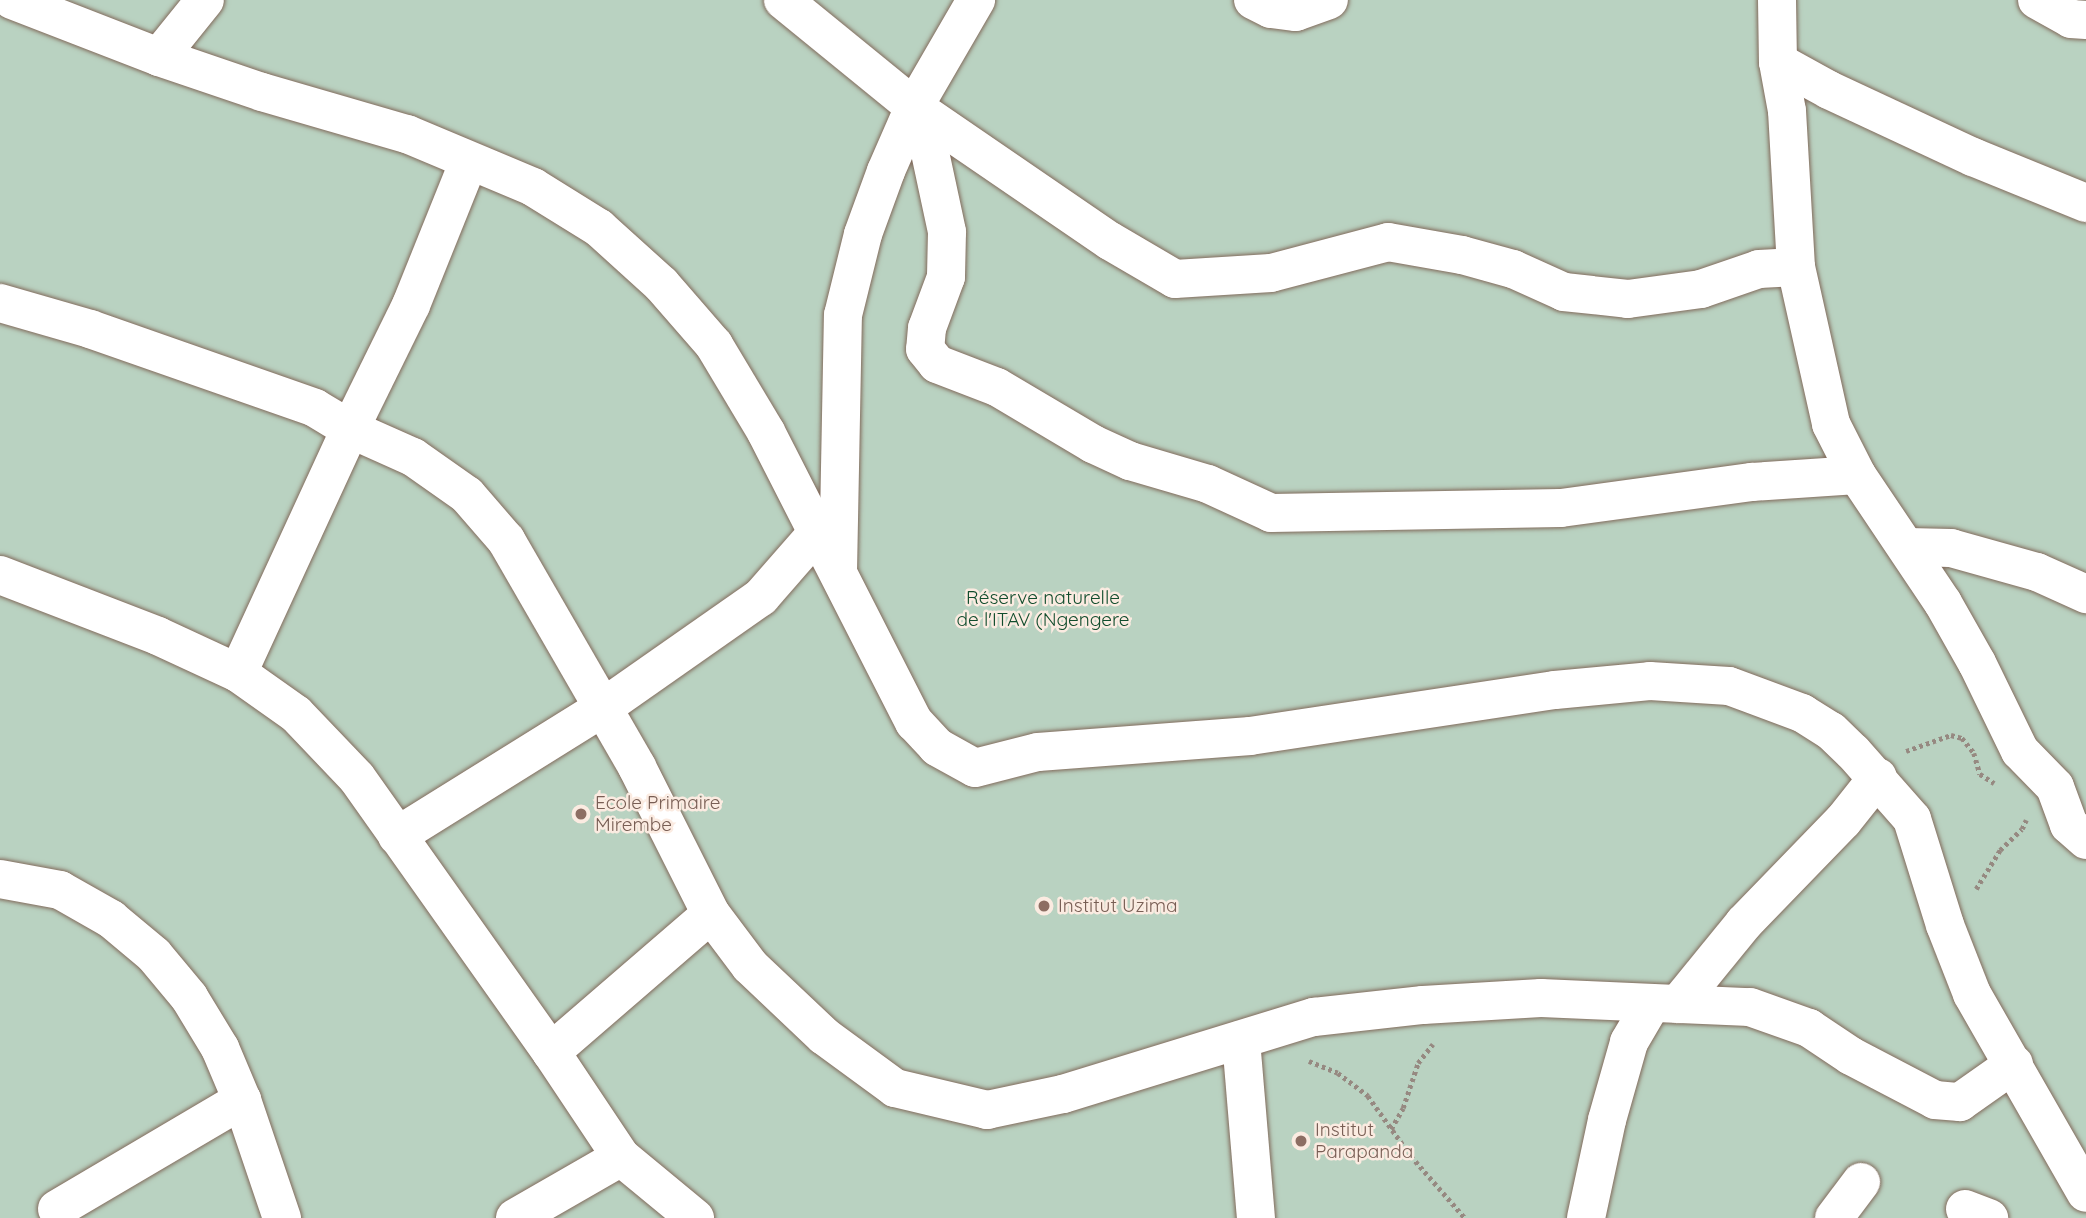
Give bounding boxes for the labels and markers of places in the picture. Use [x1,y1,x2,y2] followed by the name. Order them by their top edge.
[595,792,720,836] place label: Ecole Primaire Mirembe
[573,806,589,822] marker: Ecole Primaire Mirembe
[1058,895,1178,917] place label: Institut Uzima
[1036,898,1052,914] marker: Institut Uzima
[1315,1119,1413,1163] place label: Institut Parapanda
[1293,1133,1309,1149] marker: Institut Parapanda

